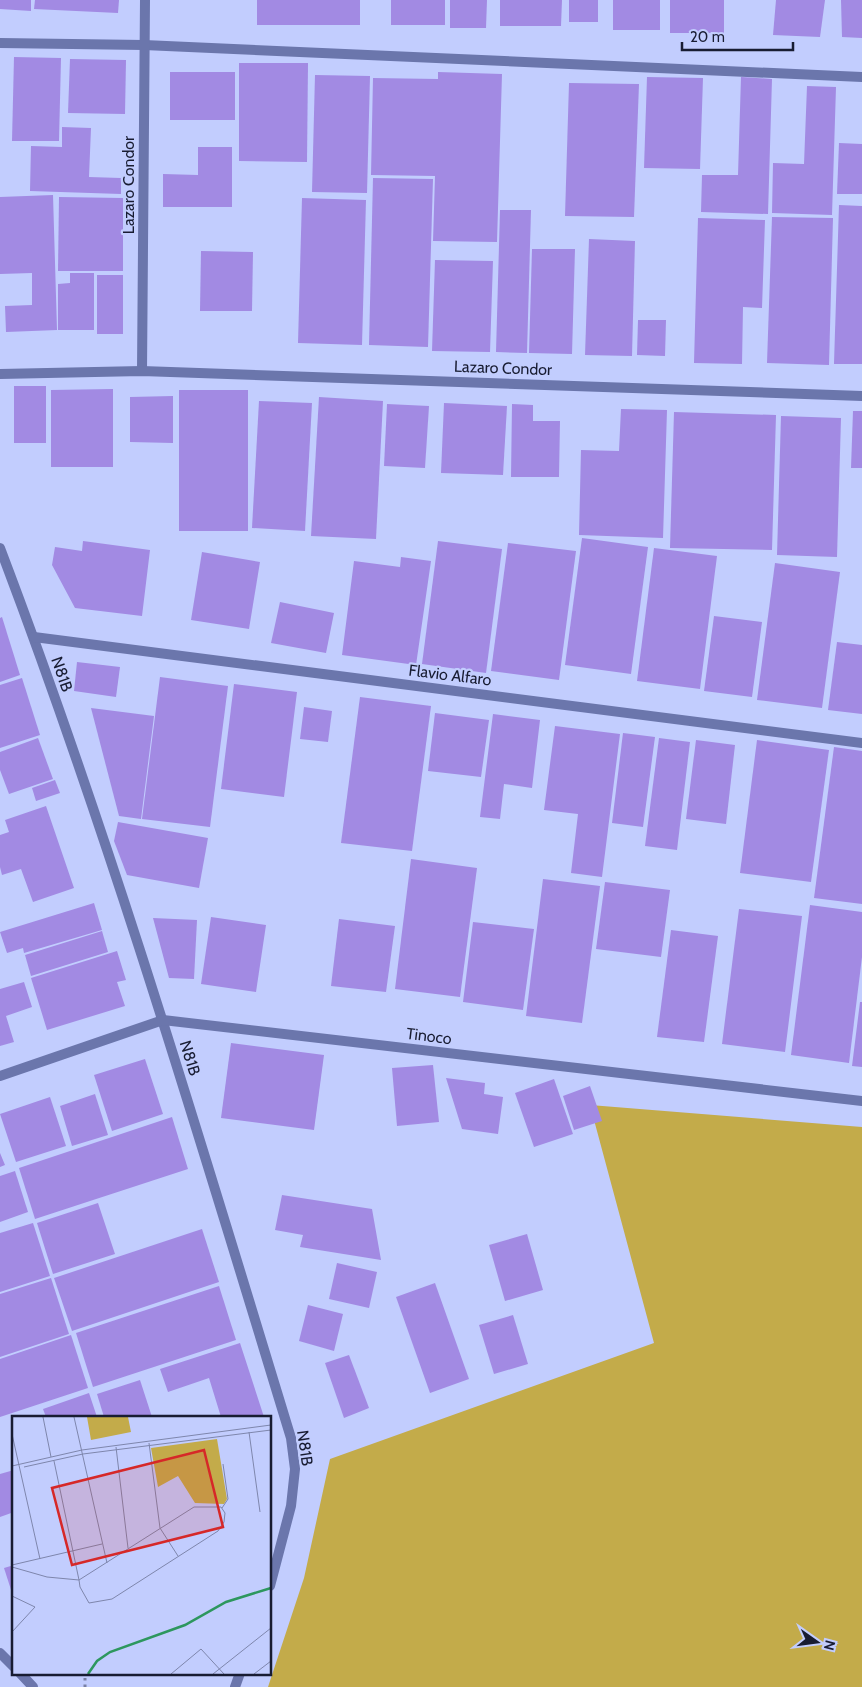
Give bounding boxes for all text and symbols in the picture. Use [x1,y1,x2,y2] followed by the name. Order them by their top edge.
[682,20,793,52] scale bar
[690,28,725,46] text: 20 m
[119,135,138,234] street label: Lazaro Condor
[454,357,553,379] street label: Lazaro Condor
[47,654,77,694] street label: N81B
[408,660,493,690] street label: Flavio Alfaro
[405,1024,453,1048] street label: Tinoco
[176,1038,204,1078] street label: N81B
[12,1416,271,1674] inset map
[293,1429,317,1467] street label: N81B
[792,1617,842,1667] north arrow
[820,1638,840,1652] text: N

